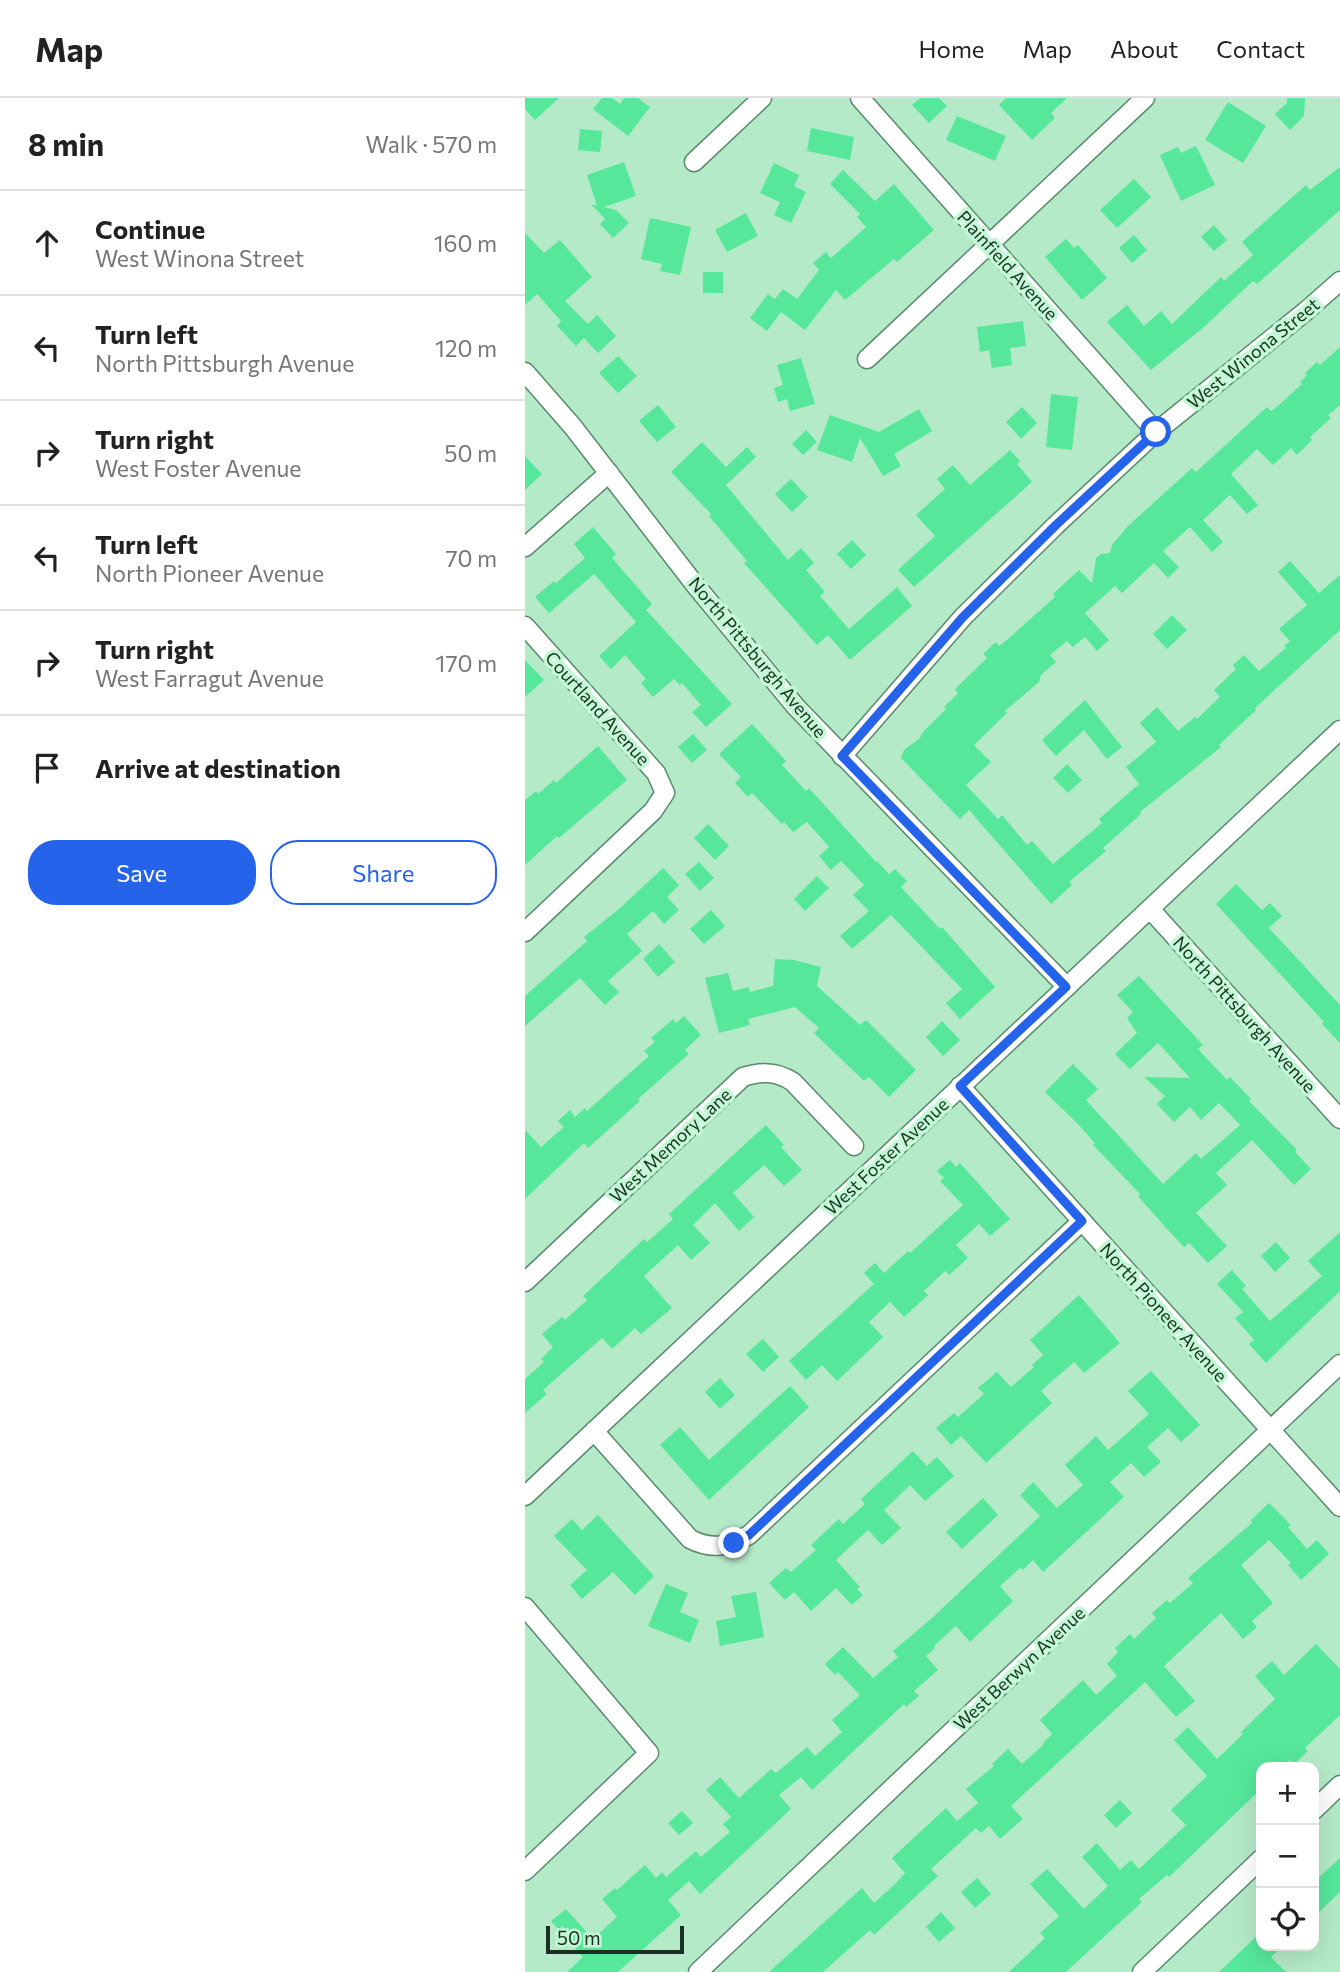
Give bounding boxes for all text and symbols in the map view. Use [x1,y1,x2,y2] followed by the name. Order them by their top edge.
[35,28,103,69] text: Map
[919,34,985,63] text: Home
[1023,34,1072,63] text: Map
[1110,34,1178,63] text: About
[1216,34,1305,63] text: Contact
[28,125,104,162] text: 8 min
[365,130,497,158] text: Walk · 570 m
[953,206,1063,324] street label: Plainfield Avenue
[95,213,205,244] text: Continue
[28,224,66,262] icon: ahead
[434,229,497,257] text: 160 m
[95,244,304,272] text: West Winona Street
[1182,293,1324,413] street label: West Winona Street
[95,318,198,349] text: Turn left
[28,329,66,367] icon: left
[435,334,497,362] text: 120 m
[95,349,354,377] text: North Pittsburgh Avenue
[1140,416,1171,447] route start
[95,423,214,454] text: Turn right
[28,434,66,472] icon: right
[444,439,497,467] text: 50 m
[95,454,301,482] text: West Foster Avenue
[95,528,198,559] text: Turn left
[28,539,66,577] icon: left
[445,544,497,572] text: 70 m
[95,559,324,587] text: North Pioneer Avenue
[684,572,832,742] street label: North Pittsburgh Avenue
[95,633,214,664] text: Turn right
[28,644,66,682] icon: right
[541,646,655,770] street label: Courtland Avenue
[436,649,497,677] text: 170 m
[95,664,324,692] text: West Farragut Avenue
[28,749,66,787] icon: arrive
[95,752,341,783] text: Arrive at destination
[28,840,256,905] button: Save
[270,840,497,905] button: Share
[1169,931,1321,1097] street label: North Pittsburgh Avenue
[605,1083,735,1207] street label: West Memory Lane
[819,1093,953,1219] street label: West Foster Avenue
[1096,1238,1232,1386] street label: North Pioneer Avenue
[718,1527,749,1558] route end
[949,1602,1089,1734] street label: West Berwyn Avenue
[1256,1762,1319,1951] map controls
[1256,1762,1319,1825] button: +
[1256,1825,1319,1888] button: −
[1256,1888,1319,1951] button: locate
[546,1923,684,1955] scale bar
[557,1926,601,1949] text: 50 m

